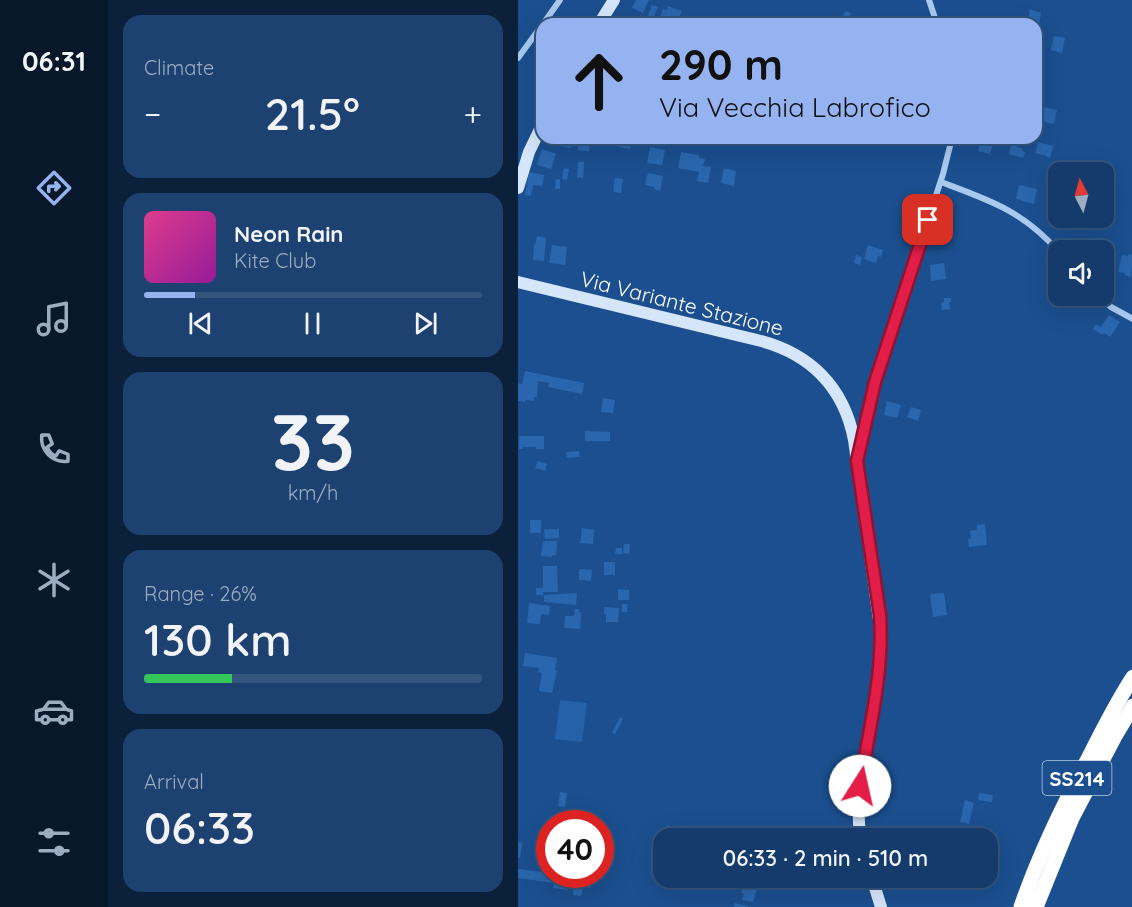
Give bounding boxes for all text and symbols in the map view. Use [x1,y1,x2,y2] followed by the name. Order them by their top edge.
[659,38,783,91] text: 290 m
[560,42,638,120] icon: ahead
[22,44,86,78] text: 06:31
[144,55,214,80] text: Climate
[265,85,360,141] text: 21.5°
[659,90,931,124] text: Via Vecchia Labrofico
[144,93,161,134] text: −
[463,93,482,134] text: +
[1048,162,1114,228] north arrow
[1048,162,1114,306] map controls
[33,167,75,209] icon: directions
[902,194,953,245] pin
[911,203,944,236] icon: arrive
[234,220,343,248] text: Neon Rain
[1048,240,1114,306] button: sound
[234,248,316,273] text: Kite Club
[578,265,786,341] street label: Via Variante Stazione
[33,298,75,340] icon: music
[184,307,217,340] icon: previous
[296,307,329,340] icon: pause
[409,307,442,340] icon: next
[271,392,355,490] text: 33
[33,428,75,470] icon: phone
[288,480,338,505] text: km/h
[33,559,75,601] icon: climate
[144,581,257,606] text: Range · 26%
[144,611,292,667] text: 130 km
[33,690,75,732] icon: car
[828,754,892,818] position arrow
[1042,761,1112,795] road number: SS214
[144,769,204,794] text: Arrival
[144,799,255,855] text: 06:33
[536,810,614,888] speed limit sign: 40
[33,821,75,863] icon: filters
[723,844,928,872] text: 06:33 · 2 min · 510 m

